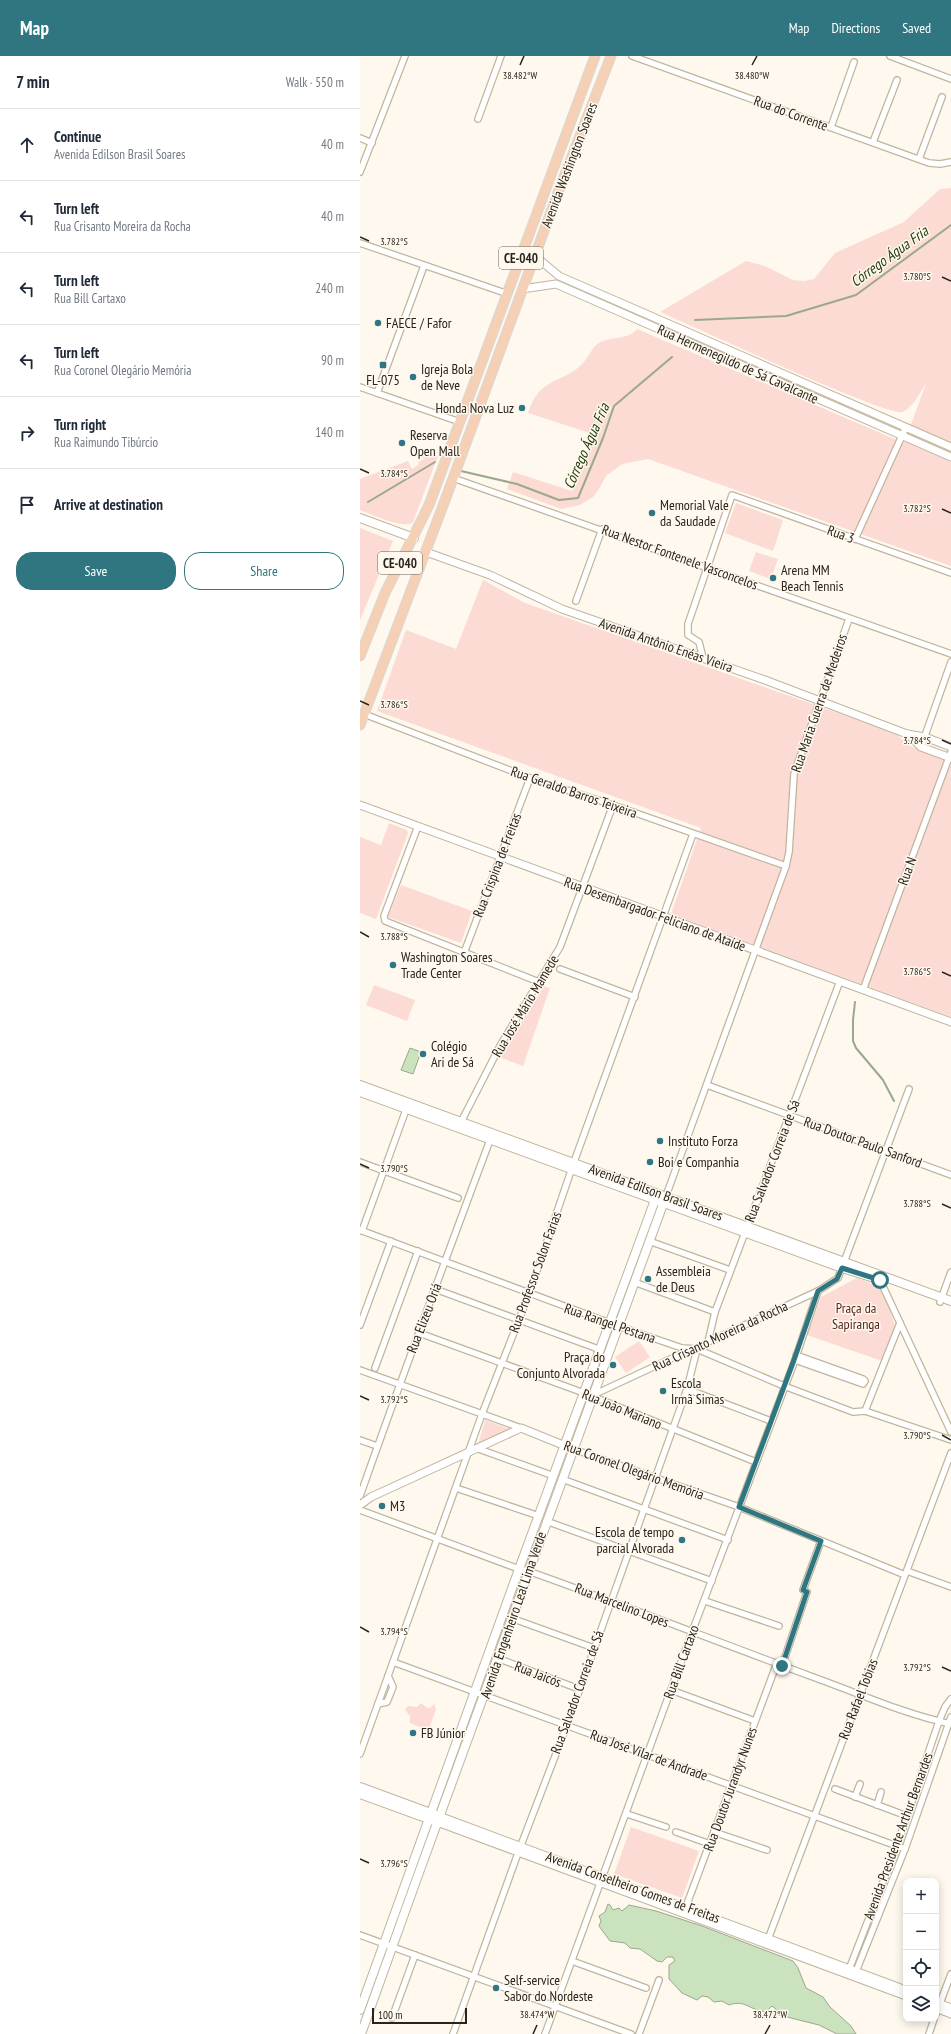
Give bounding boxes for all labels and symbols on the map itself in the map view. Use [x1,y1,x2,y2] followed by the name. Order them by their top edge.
[503,69,537,82] text: 38.482°W
[735,69,769,82] text: 38.480°W
[751,91,831,135] street label: Rua do Corrente
[537,100,601,230] street label: Avenida Washington Soares
[846,221,932,291] water label: Córrego Água Fria
[380,235,408,248] text: 3.782°S
[499,247,543,269] road number: CE-040
[903,270,931,283] text: 3.780°S
[386,314,452,332] place label: FAECE / Fafor
[373,318,383,328] marker: FAECE / Fafor
[655,320,822,408] street label: Rua Hermenegildo de Sá Cavalcante
[378,360,388,370] marker: FL-075
[421,360,473,394] place label: Igreja Bola de Neve
[366,371,400,389] place label: FL-075
[408,372,418,382] marker: Igreja Bola de Neve
[436,399,514,417] place label: Honda Nova Luz
[559,399,614,492] water label: Córrego Água Fria
[517,403,527,413] marker: Honda Nova Luz
[410,426,460,460] place label: Reserva Open Mall
[397,438,407,448] marker: Reserva Open Mall
[380,467,408,480] text: 3.784°S
[660,496,729,530] place label: Memorial Vale da Saudade
[903,502,931,515] text: 3.782°S
[647,508,657,518] marker: Memorial Vale da Saudade
[599,520,761,594] street label: Rua Nestor Fontenele Vasconcelos
[825,521,857,547] street label: Rua 3
[378,552,422,574] road number: CE-040
[781,561,844,595] place label: Arena MM Beach Tennis
[768,573,778,583] marker: Arena MM Beach Tennis
[597,614,735,676] street label: Avenida Antônio Enéas Vieira
[787,631,851,775] street label: Rua Maria Guerra de Medeiros
[380,698,408,711] text: 3.786°S
[903,734,931,747] text: 3.784°S
[508,762,640,822] street label: Rua Geraldo Barros Teixeira
[469,810,525,920] street label: Rua Crispina de Freitas
[894,854,920,888] street label: Rua N
[562,873,749,955] street label: Rua Desembargador Feliciano de Ataíde
[380,930,408,943] text: 3.788°S
[401,948,493,982] place label: Washington Soares Trade Center
[487,951,563,1060] street label: Rua José Mário Mamede
[388,960,398,970] marker: Washington Soares Trade Center
[903,965,931,978] text: 3.786°S
[431,1037,474,1071] place label: Colégio Ari de Sá
[418,1049,428,1059] marker: Colégio Ari de Sá
[740,1097,804,1225] street label: Rua Salvador Correia de Sá
[801,1112,925,1172] street label: Rua Doutor Paulo Sanford
[668,1132,738,1150] place label: Instituto Forza
[655,1136,665,1146] marker: Instituto Forza
[658,1153,739,1171] place label: Boi e Companhia
[645,1157,655,1167] marker: Boi e Companhia
[586,1159,726,1225] street label: Avenida Edilson Brasil Soares
[380,1162,408,1175] text: 3.790°S
[903,1197,931,1210] text: 3.788°S
[505,1209,565,1335] street label: Rua Professor Solon Farias
[656,1262,711,1296] place label: Assembleia de Deus
[871,1271,889,1289] route start
[643,1274,653,1284] marker: Assembleia de Deus
[402,1280,446,1356] street label: Rua Elizeu Oriá
[649,1297,791,1375] street label: Rua Crisanto Moreira da Rocha
[562,1299,658,1347] street label: Rua Rangel Pestana
[832,1299,880,1333] park label: Praça da Sapiranga
[517,1348,605,1382] place label: Praça do Conjunto Alvorada
[608,1360,618,1370] marker: Praça do Conjunto Alvorada
[671,1374,725,1408] place label: Escola Irmã Simas
[579,1385,665,1433] street label: Rua João Mariano
[658,1386,668,1396] marker: Escola Irmã Simas
[380,1393,408,1406] text: 3.792°S
[903,1429,931,1442] text: 3.790°S
[561,1436,707,1504] street label: Rua Coronel Olegário Memória
[390,1497,405,1515] place label: M3
[377,1501,387,1511] marker: M3
[595,1523,674,1557] place label: Escola de tempo parcial Alvorada
[476,1529,550,1701] street label: Avenida Engenheiro Leal Lima Verde
[677,1535,687,1545] marker: Escola de tempo parcial Alvorada
[572,1579,672,1631] street label: Rua Marcelino Lopes
[659,1623,703,1701] street label: Rua Bill Cartaxo
[380,1625,408,1638] text: 3.794°S
[546,1628,608,1756] street label: Rua Salvador Correia de Sá
[834,1656,882,1742] street label: Rua Rafael Tobias
[512,1657,564,1691] street label: Rua Jaicós
[773,1657,791,1675] route end
[903,1661,931,1674] text: 3.792°S
[421,1724,465,1742] place label: FB Júnior
[699,1724,761,1854] street label: Rua Doutor Jurandyr Nunes
[588,1725,710,1785] street label: Rua José Vilar de Andrade
[408,1728,418,1738] marker: FB Júnior
[859,1750,937,1922] street label: Avenida Presidente Arthur Bernardes
[543,1847,723,1927] street label: Avenida Conselheiro Gomes de Freitas
[380,1857,408,1870] text: 3.796°S
[504,1971,593,2005] place label: Self-service Sabor do Nordeste
[491,1983,501,1993] marker: Self-service Sabor do Nordeste
[372,2006,467,2025] scale bar
[520,2008,554,2021] text: 38.474°W
[753,2008,787,2021] text: 38.472°W

